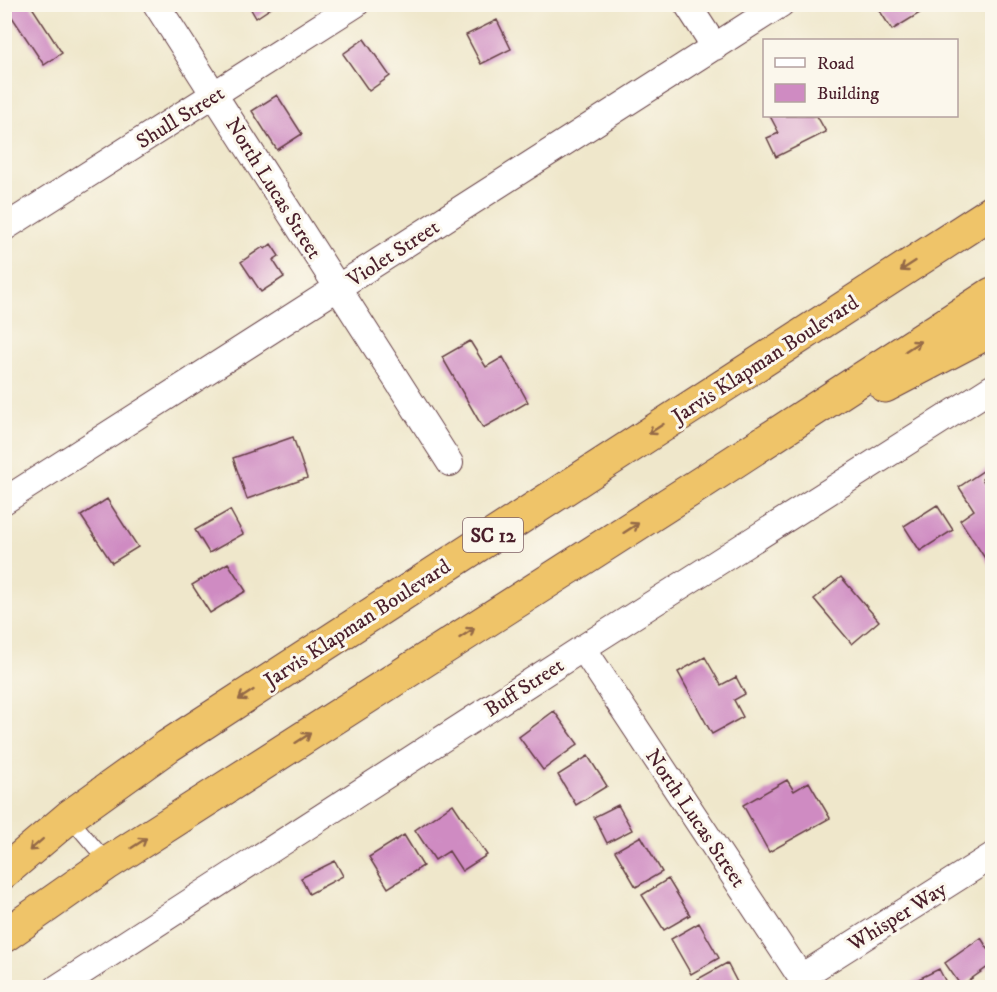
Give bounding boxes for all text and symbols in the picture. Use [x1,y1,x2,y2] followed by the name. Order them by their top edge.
[763,39,958,117] legend
[817,53,854,75] text: Road
[132,80,230,155] street label: Shull Street
[817,83,879,105] text: Building
[219,113,327,264] street label: North Lucas Street
[342,214,445,294] street label: Violet Street
[900,261,917,273] one-way arrow
[666,290,864,431] street label: Jarvis Klapman Boulevard
[904,339,921,351] one-way arrow
[648,423,665,436] one-way arrow
[463,518,523,552] road number: SC 12
[623,521,640,534] one-way arrow
[258,554,456,695] street label: Jarvis Klapman Boulevard
[458,627,475,639] one-way arrow
[480,652,569,723] street label: Buff Street
[238,689,255,701] one-way arrow
[294,732,311,744] one-way arrow
[639,744,751,893] street label: North Lucas Street
[130,837,146,849] one-way arrow
[29,838,44,852] one-way arrow
[842,876,953,958] street label: Whisper Way

